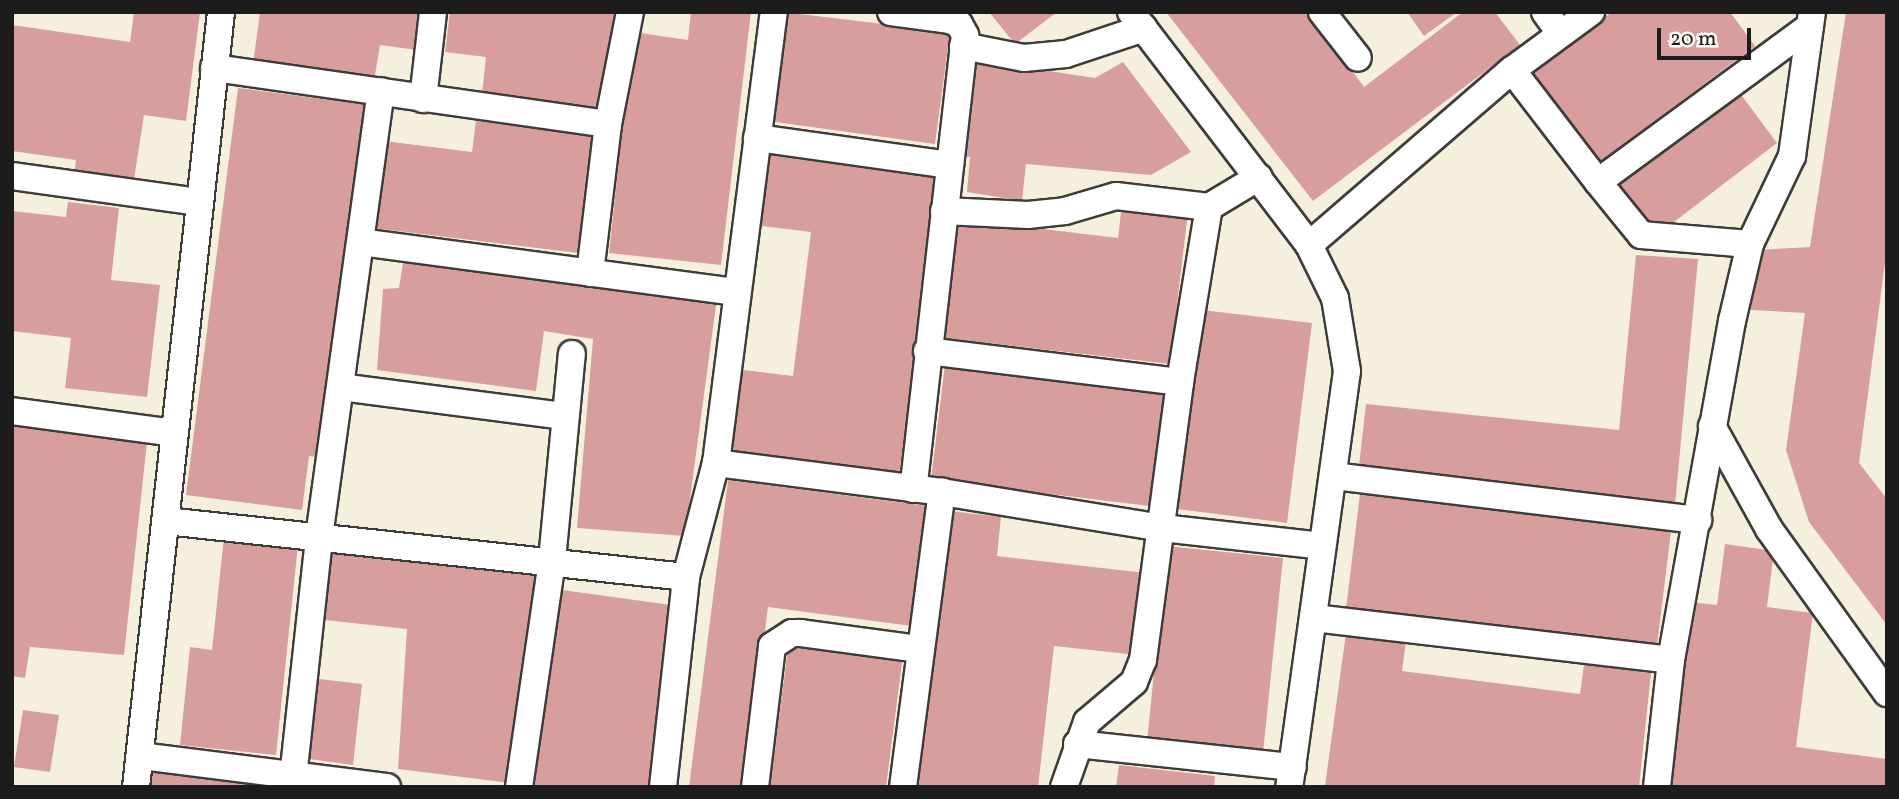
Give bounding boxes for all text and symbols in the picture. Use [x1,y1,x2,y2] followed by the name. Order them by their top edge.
[1661,14,1756,58] scale bar
[1670,25,1716,54] text: 20 m

